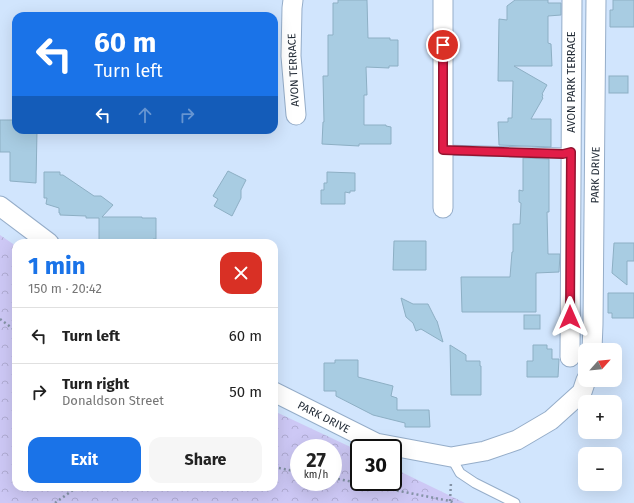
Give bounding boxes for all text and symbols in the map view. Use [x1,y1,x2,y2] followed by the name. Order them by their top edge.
[94,26,156,59] text: 60 m
[28,28,80,80] icon: left
[426,28,460,62] pin
[565,31,578,133] street label: AVON PARK TERRACE
[285,33,302,107] street label: AVON TERRACE
[432,34,454,56] icon: arrive
[94,60,163,82] text: Turn left
[92,104,114,126] icon: left
[134,104,156,126] icon: ahead
[176,104,198,126] icon: right
[589,146,602,204] street label: PARK DRIVE
[28,252,86,280] text: 1 min
[220,252,262,294] button: close
[28,281,102,296] text: 150 m · 20:42
[549,296,591,338] position arrow
[28,325,50,347] icon: left
[62,327,120,345] text: Turn left
[229,327,262,345] text: 60 m
[578,343,622,387] north arrow
[578,343,622,491] map controls
[62,375,129,393] text: Turn right
[28,381,50,403] icon: right
[229,383,262,401] text: 50 m
[62,393,164,408] text: Donaldson Street
[578,395,622,439] button: +
[295,399,352,436] street label: PARK DRIVE
[28,437,141,483] button: Exit
[149,437,262,483] button: Share
[350,439,402,491] speed limit sign: 30
[578,447,622,491] button: −
[306,448,326,472] text: 27
[304,469,328,481] text: km/h

